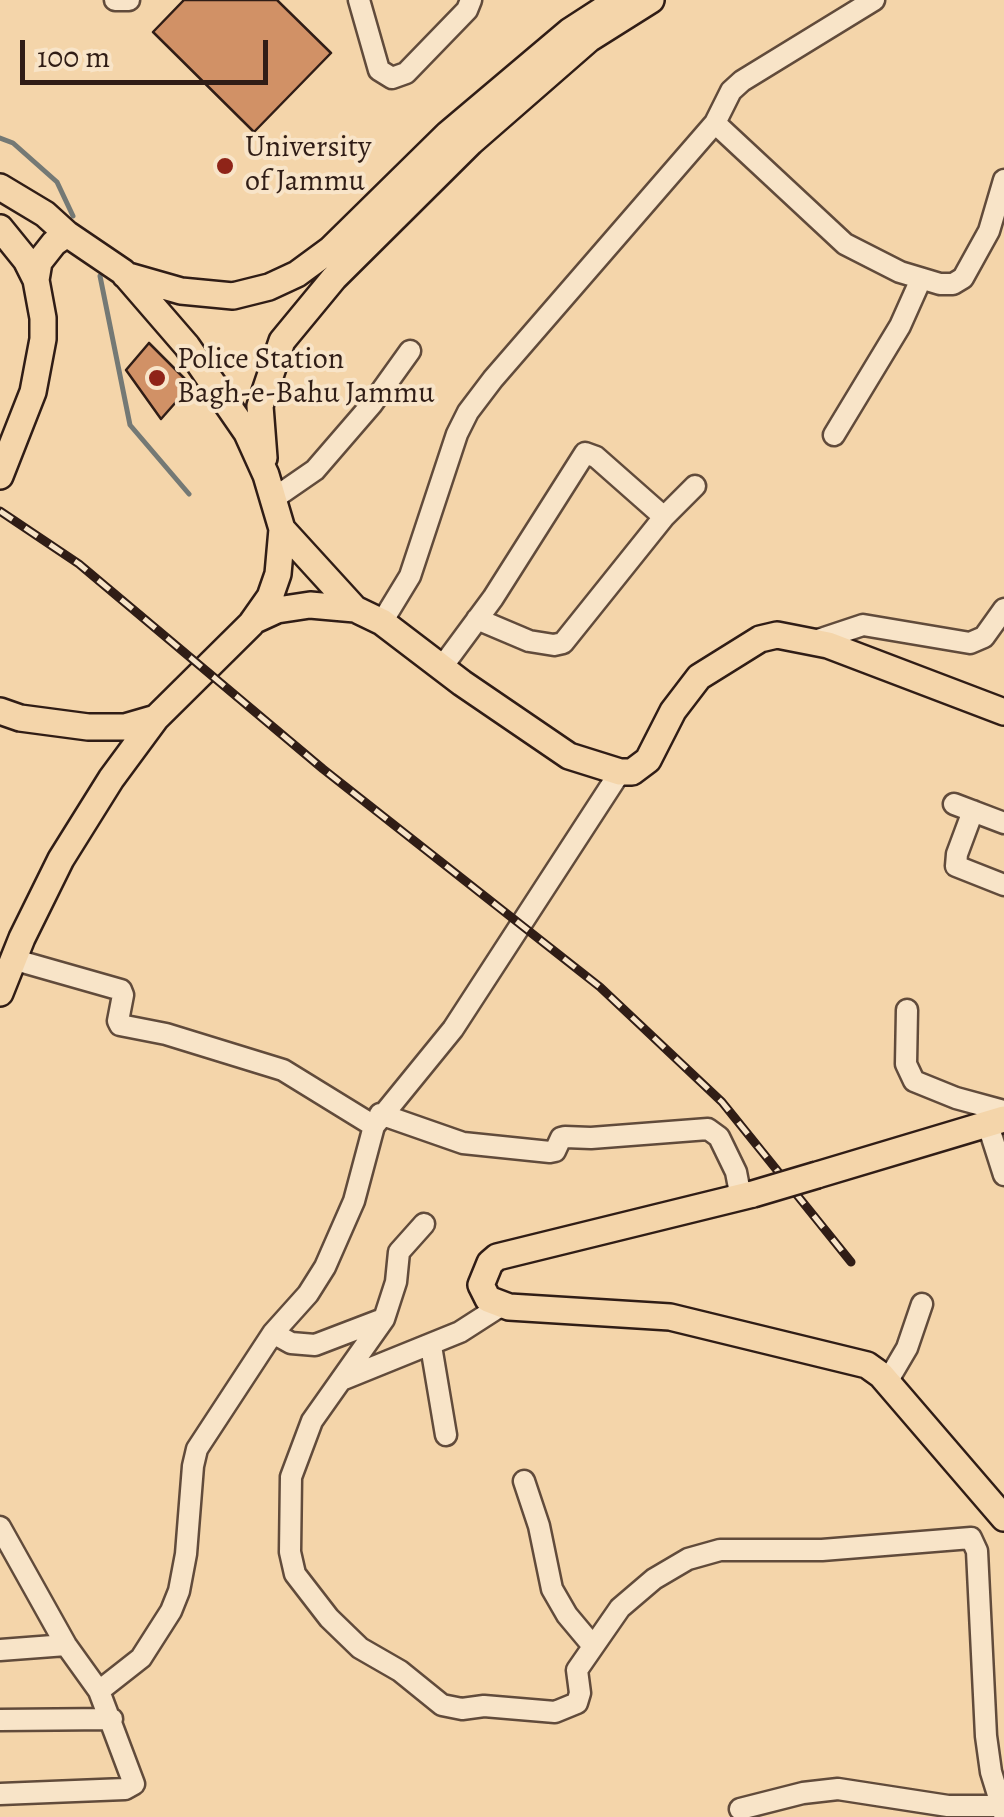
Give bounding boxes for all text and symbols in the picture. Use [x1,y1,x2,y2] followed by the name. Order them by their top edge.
[25,20,272,82] scale bar
[37,37,110,77] text: 100 m
[245,131,371,202] place label: University of Jammu
[214,155,236,177] marker: University of Jammu
[177,343,434,414] place label: Police Station Bagh-e-Bahu Jammu
[146,367,168,389] marker: Police Station Bagh-e-Bahu Jammu

